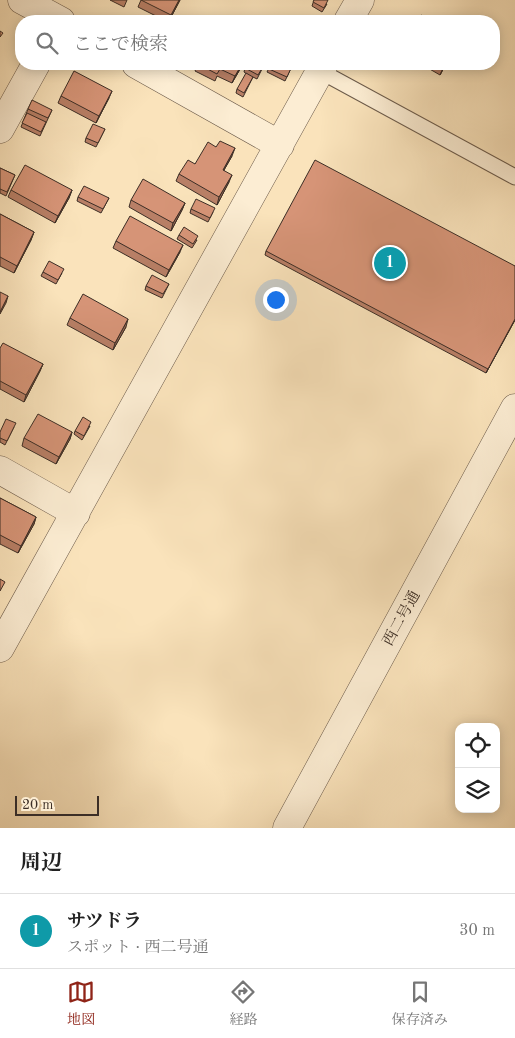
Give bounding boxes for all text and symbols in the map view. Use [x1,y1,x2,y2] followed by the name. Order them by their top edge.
[15,15,500,70] search box
[33,29,61,57] icon: search
[73,36,168,55] text: ここで検索
[374,244,406,282] pin: 1
[263,287,289,313] your location
[379,588,423,649] street label: 西二号通
[455,723,500,813] map controls
[455,723,500,768] button: locate
[455,768,500,813] button: layers
[15,793,99,816] scale bar
[22,798,53,812] text: 20 m
[20,853,62,874] text: 周辺
[67,913,142,932] text: サツドラ
[31,923,41,939] text: 1
[459,923,495,939] text: 30 m
[67,940,208,956] text: スポット · 西二号通
[67,978,95,1029] tab: 地図
[229,978,257,1029] tab: 経路
[392,978,448,1029] tab: 保存済み

